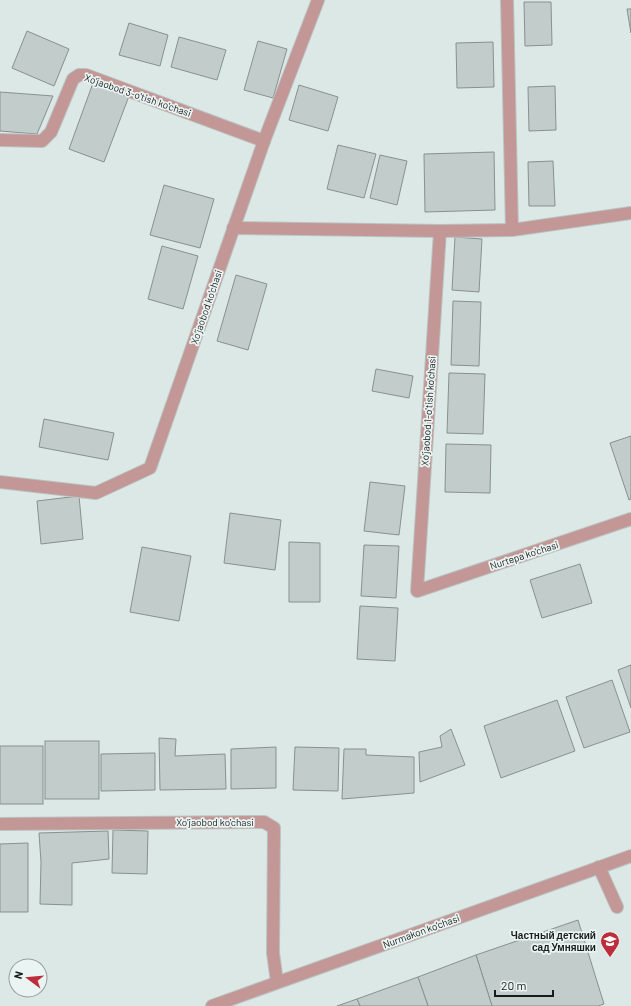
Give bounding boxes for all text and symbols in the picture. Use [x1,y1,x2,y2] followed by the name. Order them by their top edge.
[83,71,193,119] street label: Xo'jaobod 3-o'tish ko'chasi
[188,268,224,346] street label: Xo'jaobod ko'chasi
[418,356,438,466] street label: Xo'jaobod 1-o'tish ko'chasi
[488,538,560,572] street label: Nurtepa ko'chasi
[176,816,254,828] street label: Xo'jaobod ko'chasi
[381,912,461,950] street label: Nurmakon ko'chasi
[511,929,596,953] place label: Частный детский сад Умняшки
[599,930,621,958] school or university icon: Частный детский сад Умняшки
[8,958,48,998] north arrow
[11,970,25,980] text: N
[495,972,553,998] scale bar
[501,978,527,992] text: 20 m

